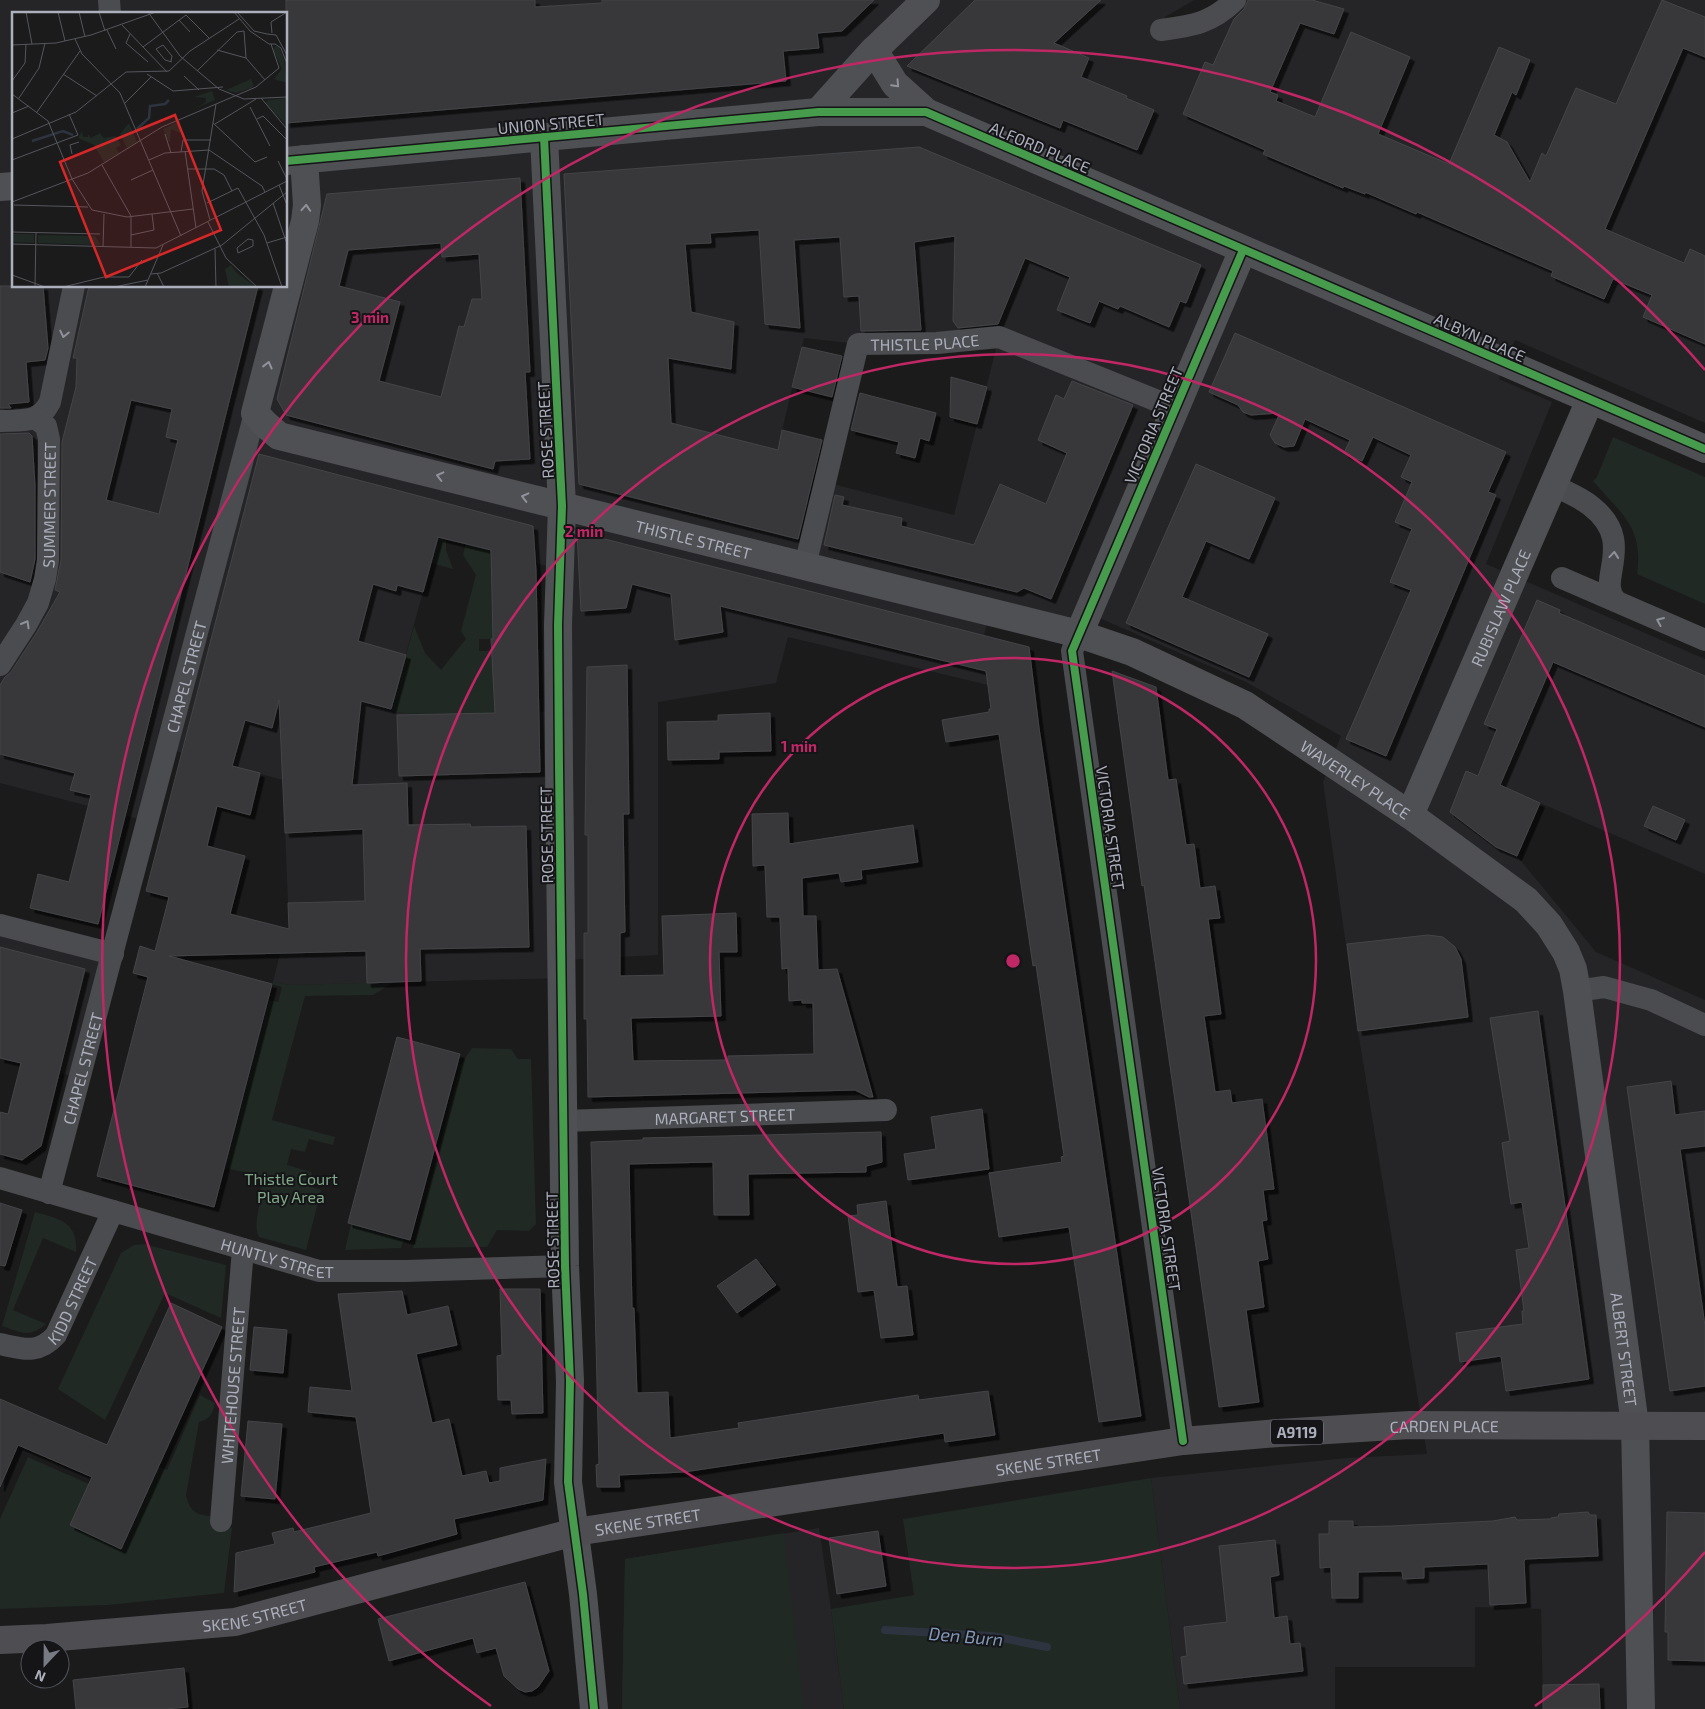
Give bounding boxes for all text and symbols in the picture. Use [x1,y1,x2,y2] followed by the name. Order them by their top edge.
[12,12,288,288] inset map
[890,78,899,87] one-way arrow
[497,109,605,137] street label: UNION STREET
[987,117,1093,177] street label: ALFORD PLACE
[301,203,312,211] one-way arrow
[351,308,389,326] text: 3 min
[1432,308,1528,366] street label: ALBYN PLACE
[870,329,980,353] street label: THISTLE PLACE
[59,330,70,338] one-way arrow
[262,362,272,370] one-way arrow
[1120,364,1186,486] street label: VICTORIA STREET
[533,381,557,479] street label: ROSE STREET
[37,442,58,569] street label: SUMMER STREET
[436,471,445,482] one-way arrow
[520,492,529,503] one-way arrow
[634,515,753,562] street label: THISTLE STREET
[565,522,603,540] text: 2 min
[1466,546,1534,669] street label: RUBISLAW PLACE
[1609,551,1620,559] one-way arrow
[1656,616,1665,627] one-way arrow
[161,619,209,735] street label: CHAPEL STREET
[20,620,30,629] one-way arrow
[1297,735,1414,822] street label: WAVERLEY PLACE
[781,737,817,755] text: 1 min
[1093,765,1129,891] street label: VICTORIA STREET
[536,786,556,884] street label: ROSE STREET
[1004,952,1022,970] centre of rings
[58,1010,106,1126] street label: CHAPEL STREET
[654,1104,796,1127] street label: MARGARET STREET
[1149,1166,1185,1292] street label: VICTORIA STREET
[244,1169,338,1206] park label: Thistle Court Play Area
[542,1191,562,1289] street label: ROSE STREET
[219,1233,334,1281] street label: HUNTLY STREET
[43,1254,100,1348] street label: KIDD STREET
[1608,1291,1642,1407] street label: ALBERT STREET
[216,1306,248,1465] street label: WHITEHOUSE STREET
[1389,1415,1499,1436] street label: CARDEN PLACE
[1271,1420,1323,1444] road number: A9119
[994,1444,1102,1478] street label: SKENE STREET
[594,1504,702,1538] street label: SKENE STREET
[201,1594,309,1634] street label: SKENE STREET
[928,1622,1004,1650] water label: Den Burn
[20,1639,70,1689] north arrow
[32,1667,48,1686] text: N

